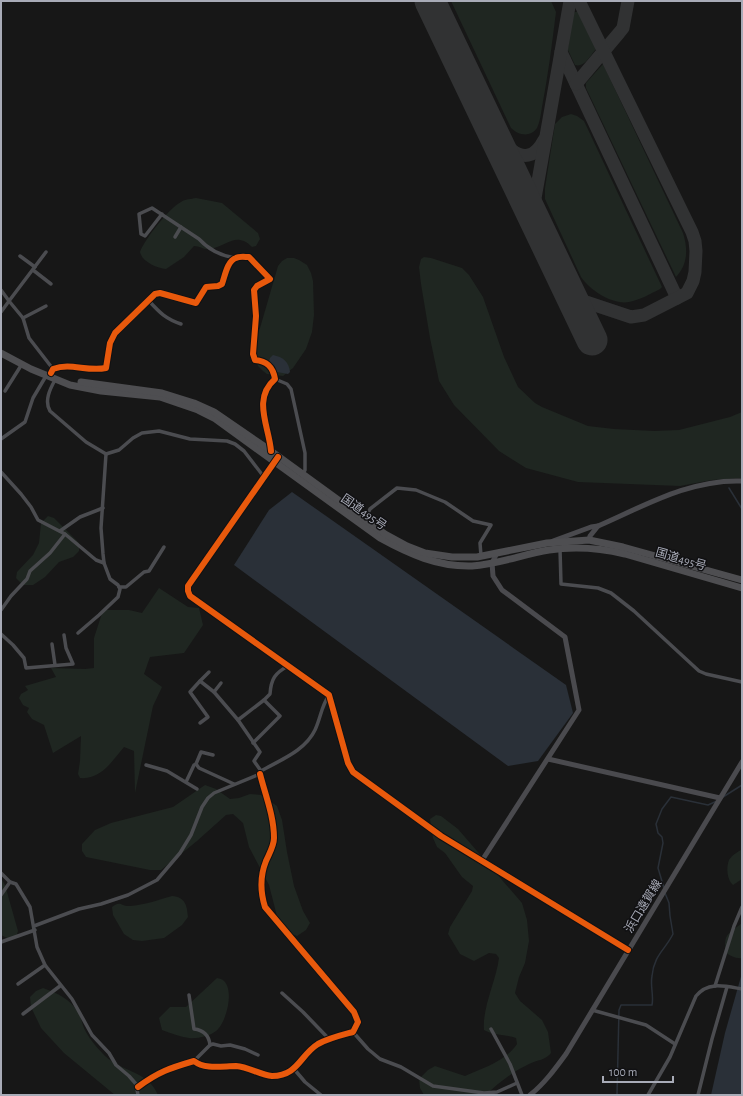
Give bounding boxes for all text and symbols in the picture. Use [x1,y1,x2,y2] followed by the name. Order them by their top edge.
[339,491,389,532] street label: 国道495号
[654,545,708,572] street label: 国道495号
[622,877,664,935] street label: 浜口遠賀線
[603,1058,673,1084] scale bar
[609,1066,637,1078] text: 100 m

